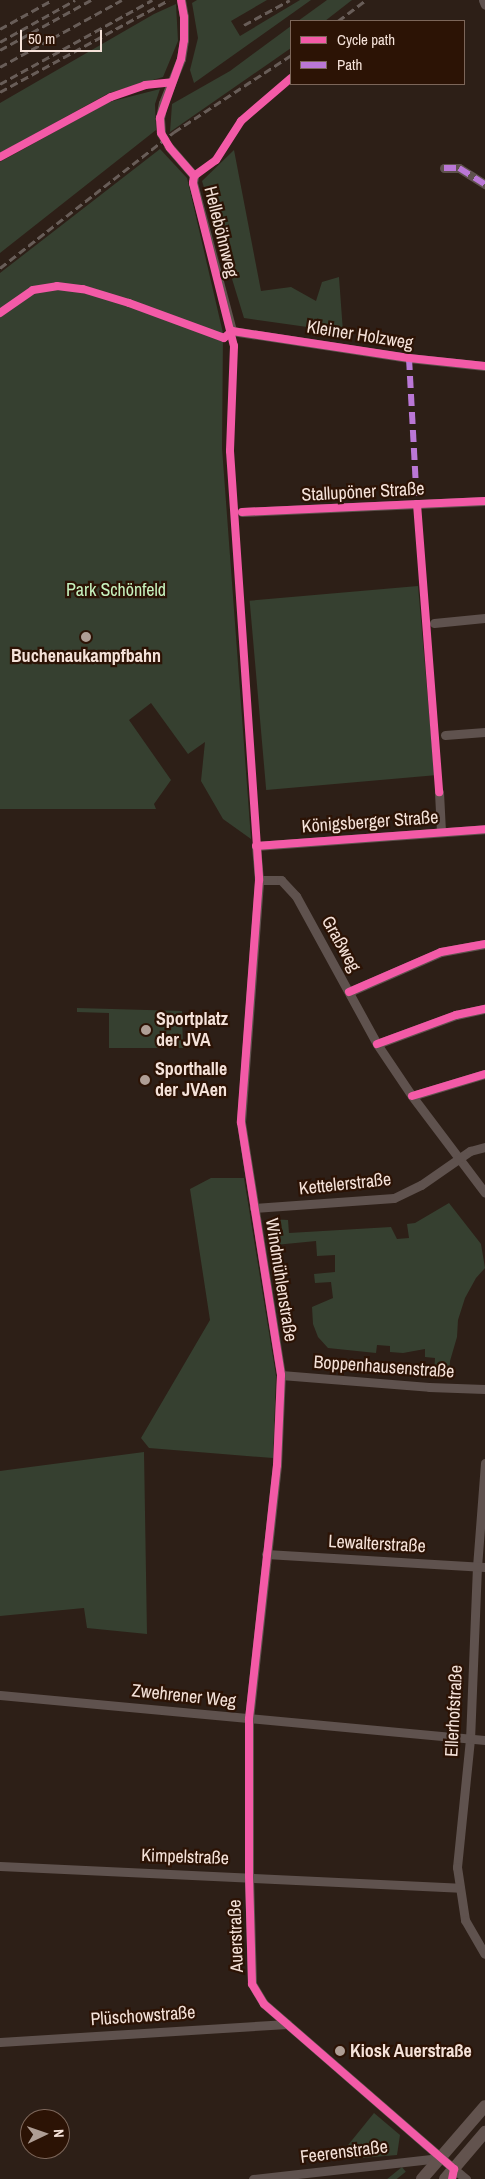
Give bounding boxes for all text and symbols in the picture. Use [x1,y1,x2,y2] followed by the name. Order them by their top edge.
[22,20,105,52] scale bar
[290,20,465,85] legend
[28,28,55,49] text: 50 m
[337,29,395,50] text: Cycle path
[337,54,362,75] text: Path
[199,184,243,280] street label: Helleböhnweg
[305,316,415,354] street label: Kleiner Holzweg
[301,478,425,506] street label: Stallupöner Straße
[66,579,166,601] park label: Park Schönfeld
[80,631,92,643] marker: Buchenaukampfbahn
[11,645,161,667] place label: Buchenaukampfbahn
[301,806,439,838] street label: Königsberger Straße
[317,912,365,976] street label: Graßweg
[156,1009,228,1052] place label: Sportplatz der JVA
[140,1024,152,1036] marker: Sportplatz der JVA
[155,1059,227,1102] place label: Sporthalle der JVAen
[139,1074,151,1086] marker: Sporthalle der JVAen
[298,1168,392,1200] street label: Kettelerstraße
[261,1217,301,1343] street label: Windmühlenstraße
[313,1351,455,1383] street label: Boppenhausenstraße
[328,1531,426,1557] street label: Lewalterstraße
[441,1665,467,1757] street label: Ellerhofstraße
[131,1680,237,1712] street label: Zwehrener Weg
[141,1845,229,1869] street label: Kimpelstraße
[224,1899,248,1973] street label: Auerstraße
[90,2002,196,2030] street label: Plüschowstraße
[350,2040,472,2062] place label: Kiosk Auerstraße
[334,2045,346,2057] marker: Kiosk Auerstraße
[20,2109,70,2159] north arrow
[50,2129,68,2138] text: N
[299,2136,389,2168] street label: Feerenstraße

